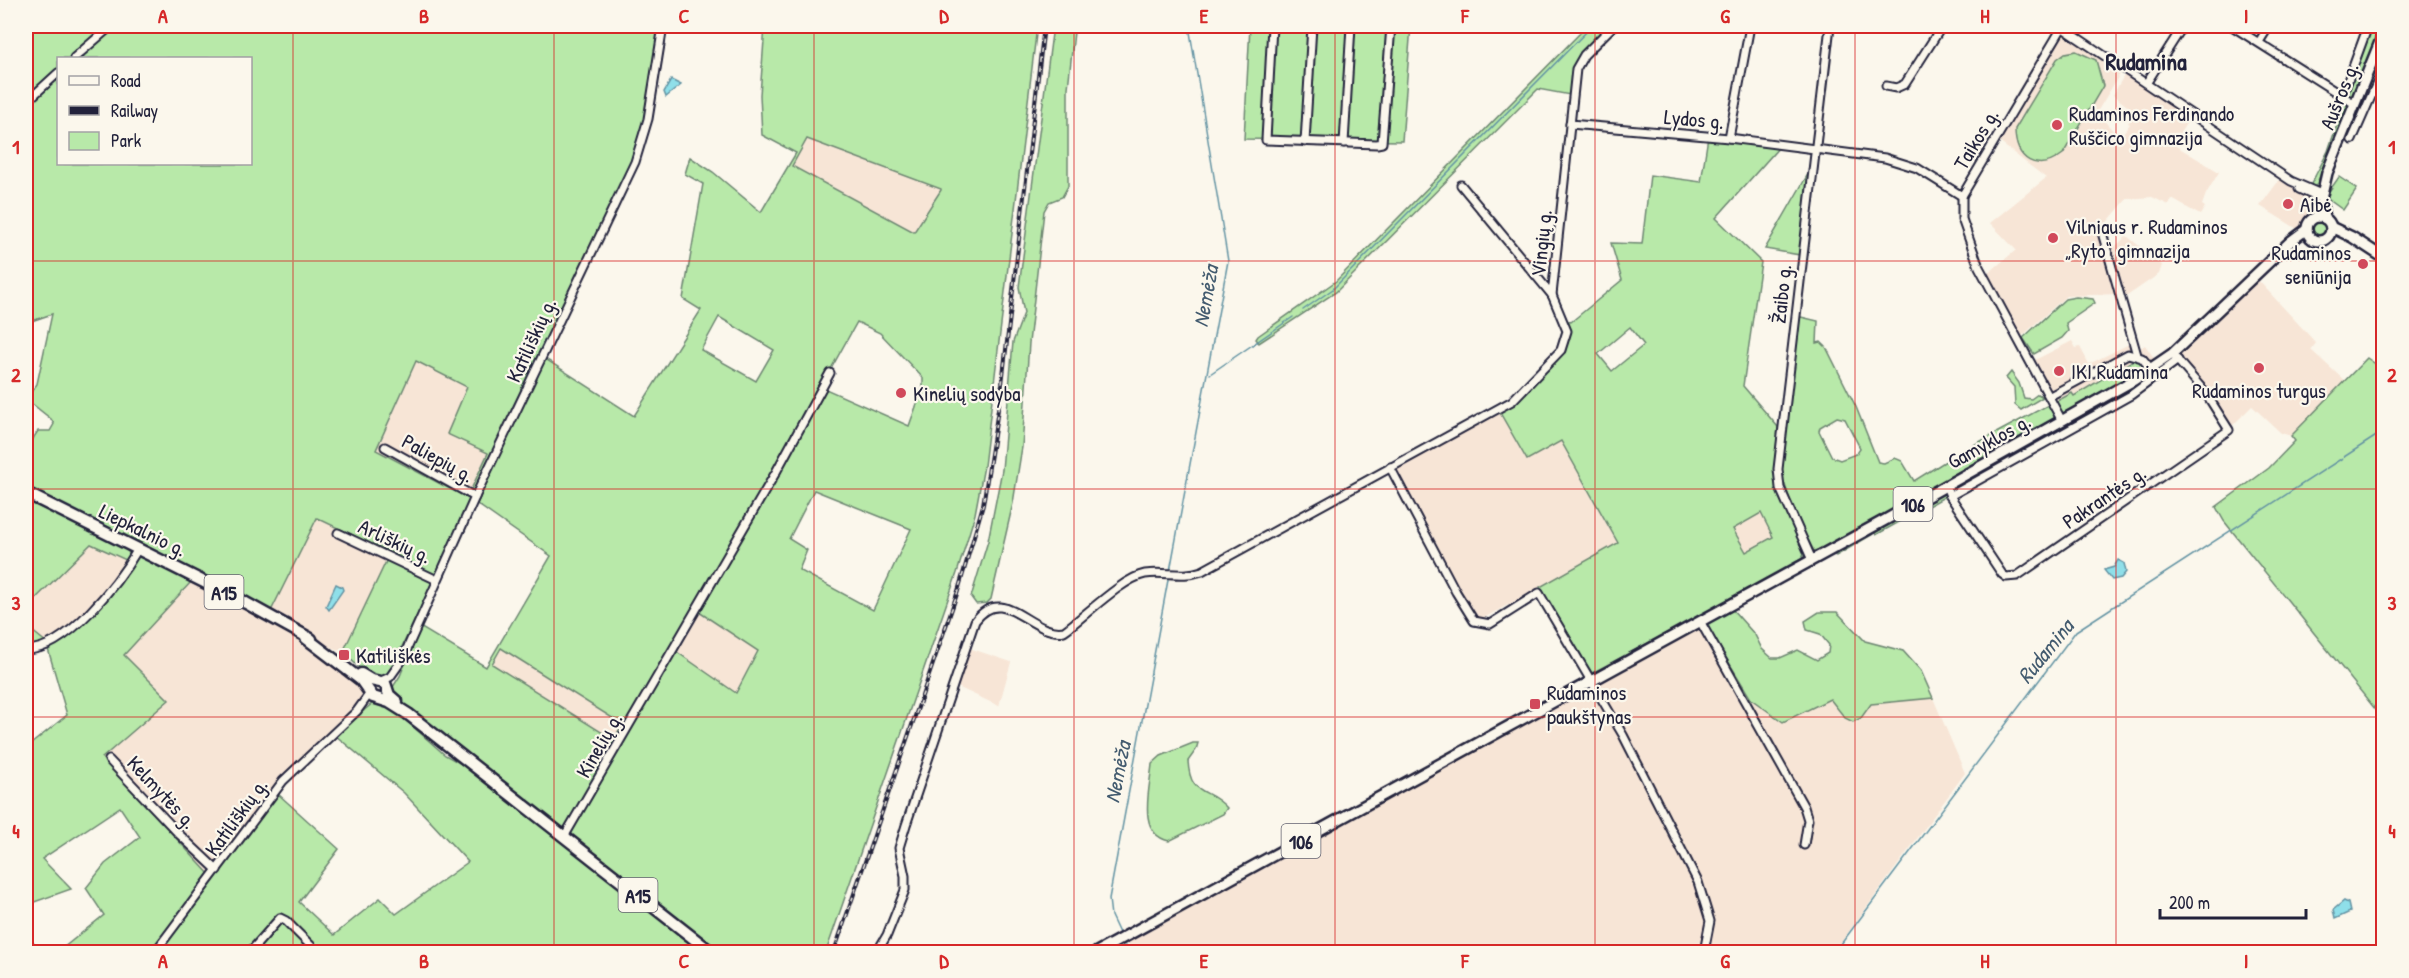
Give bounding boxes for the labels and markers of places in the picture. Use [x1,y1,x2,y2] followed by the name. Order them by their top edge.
[2069,99,2234,152] place label: Rudaminos Ferdinando Ruščico gimnazija
[2050,118,2064,132] marker: Rudaminos Ferdinando Ruščico gimnazija
[2300,190,2332,219] place label: Aibė
[2281,197,2295,211] marker: Aibė
[2065,212,2228,265] place label: Vilniaus r. Rudaminos „Ryto“ gimnazija
[2046,231,2060,245] marker: Vilniaus r. Rudaminos „Ryto“ gimnazija
[2272,238,2351,291] place label: Rudaminos seniūnija
[2356,257,2370,271] marker: Rudaminos seniūnija
[2071,357,2168,386] place label: IKI Rudamina
[2252,361,2266,375] marker: Rudaminos turgus
[2052,364,2066,378] marker: IKI Rudamina
[2192,376,2326,405] place label: Rudaminos turgus
[913,379,1021,408] place label: Kinelių sodyba
[894,386,908,400] marker: Kinelių sodyba
[356,641,431,670] place label: Katiliškės
[337,648,351,662] marker: Katiliškės
[1547,678,1631,731] place label: Rudaminos paukštynas
[1528,697,1542,711] marker: Rudaminos paukštynas

